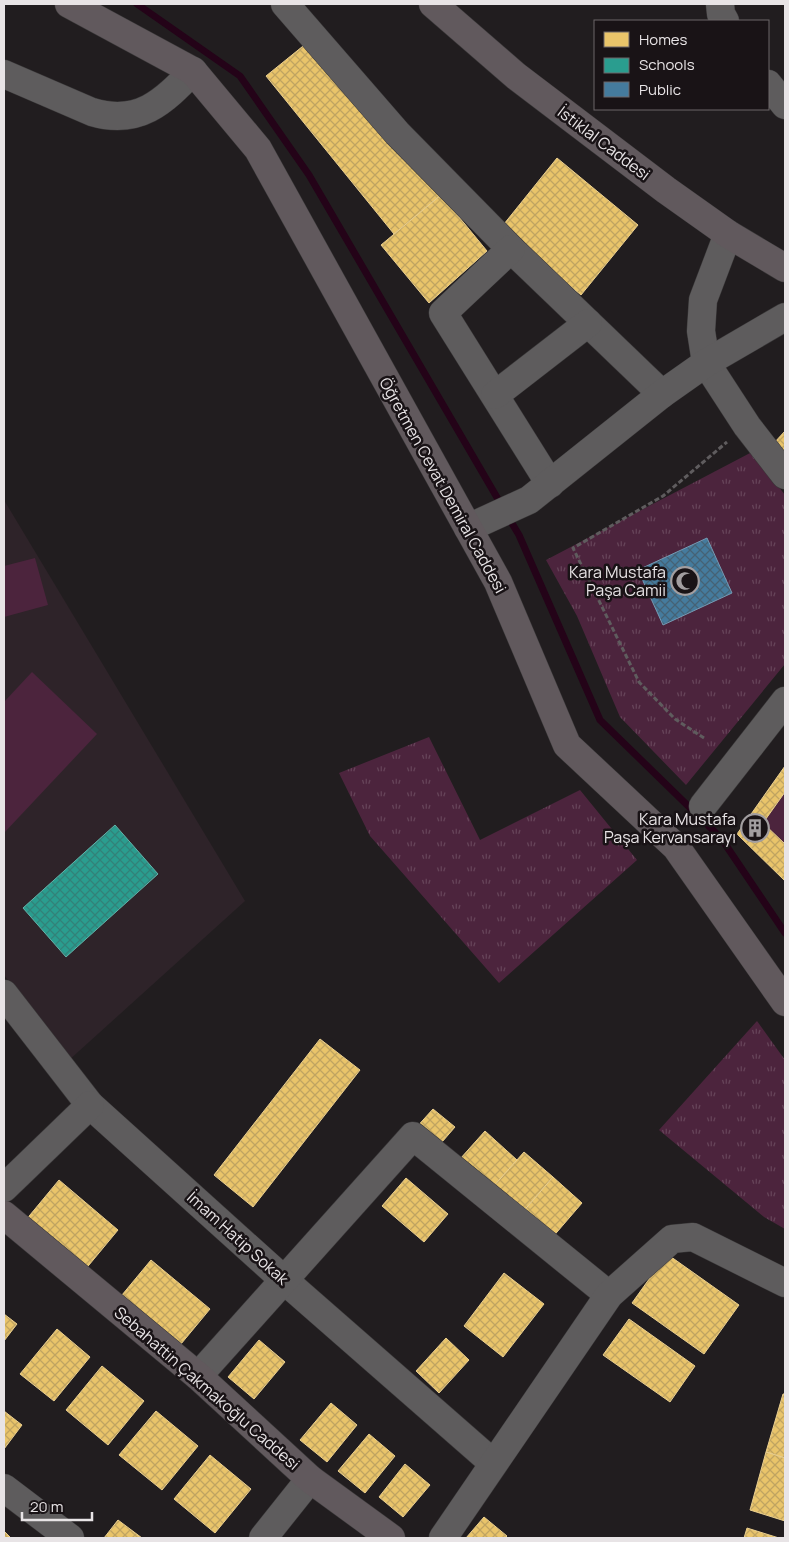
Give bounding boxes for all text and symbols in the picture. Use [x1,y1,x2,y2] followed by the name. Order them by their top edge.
[594,20,769,110] legend
[639,29,688,50] text: Homes
[639,54,695,75] text: Schools
[639,79,681,100] text: Public
[553,101,655,185] street label: İstiklal Caddesi
[374,373,512,597] street label: Öğretmen Cevat Demiral Caddesi
[569,561,666,601] place label: Kara Mustafa Paşa Camii
[670,566,700,596] mosque icon: Kara Mustafa Paşa Camii
[604,808,736,848] place label: Kara Mustafa Paşa Kervansarayı
[740,813,770,843] building icon: Kara Mustafa Paşa Kervansarayı
[182,1186,294,1290] street label: İmam Hatip Sokak
[110,1301,304,1475] street label: Sebahattin Çakmakoğlu Caddesi
[22,1490,92,1522] scale bar
[30,1496,63,1517] text: 20 m

